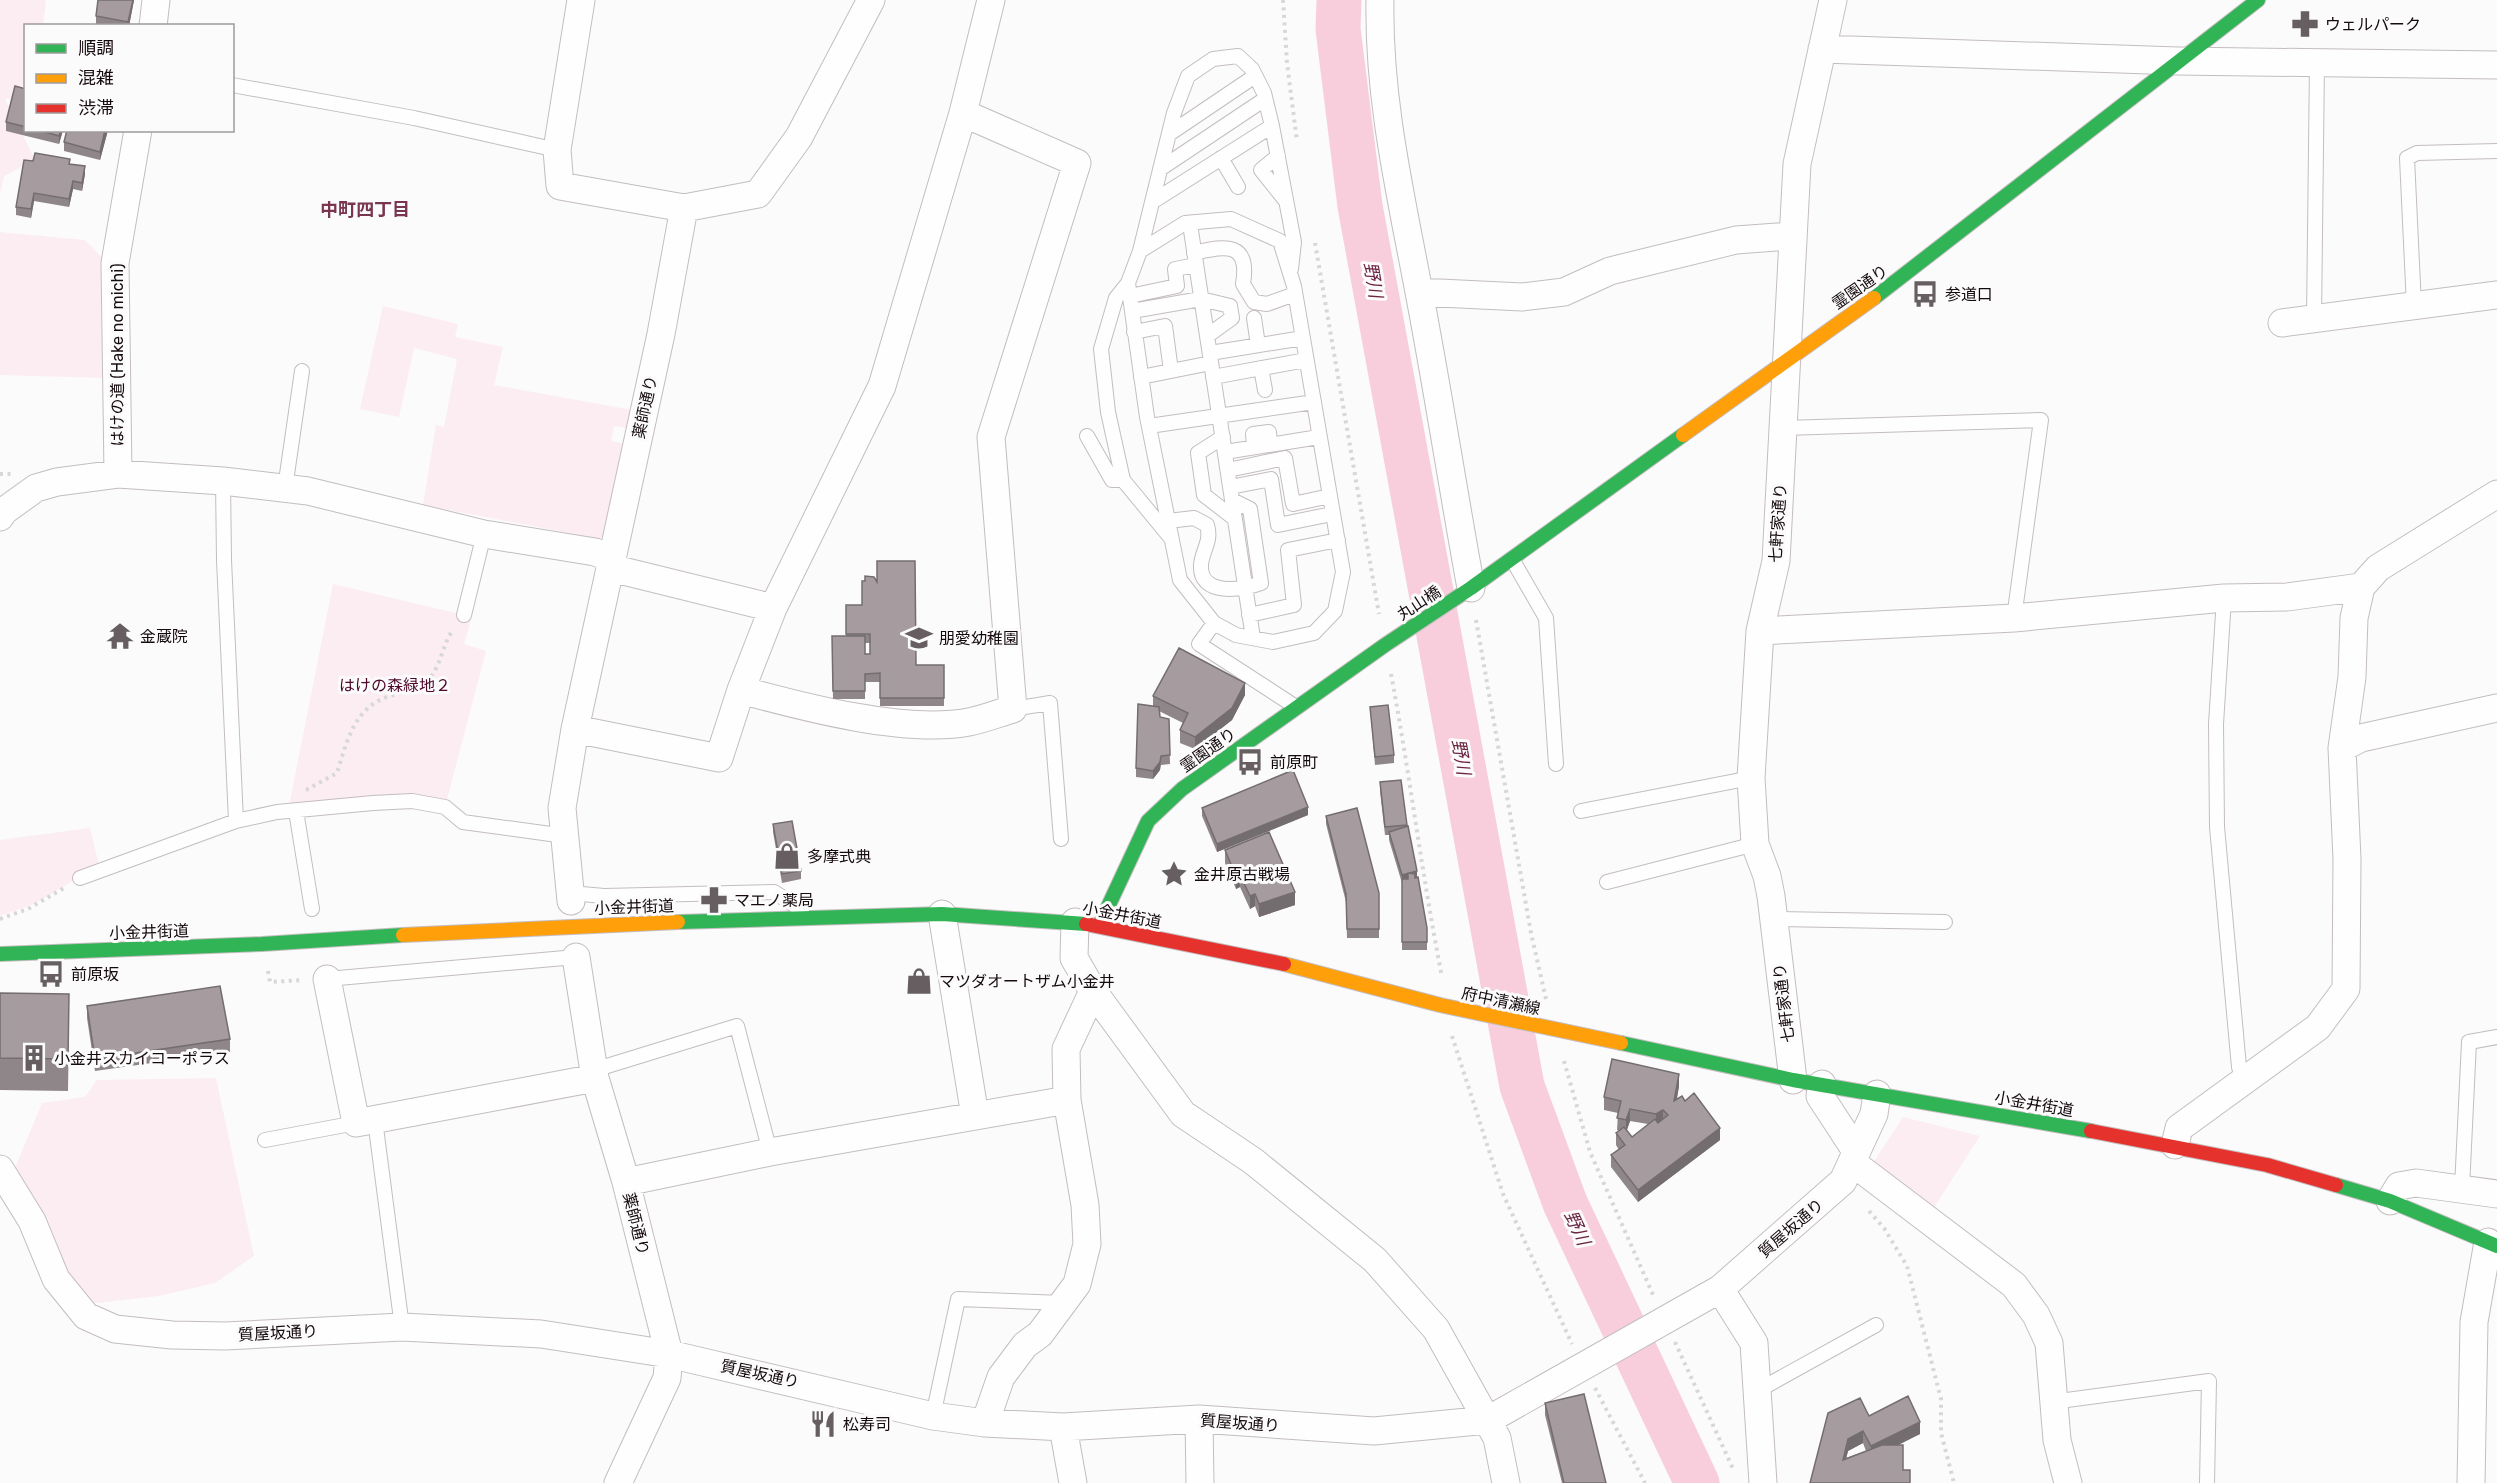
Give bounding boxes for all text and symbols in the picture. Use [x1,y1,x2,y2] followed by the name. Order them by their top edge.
[2290,9,2320,39] pharmacy icon: ウェルパーク
[2325,15,2421,34] place label: ウェルパーク
[24,24,234,132] legend
[78,37,114,59] text: 順調
[78,67,114,89] text: 混雑
[78,97,114,119] text: 渋滞
[320,199,410,221] district label: 中町四丁目
[1359,260,1387,302] water label: 野川
[1828,261,1892,313] street label: 霊園通り
[108,263,127,447] street label: はけの道 (Hake no michi)
[1910,279,1940,309] bus stop icon: 参道口
[1945,285,1993,304] place label: 参道口
[629,374,661,440] street label: 薬師通り
[1766,482,1790,564] street label: 七軒家通り
[1394,582,1444,624] street label: 丸山橋
[105,621,135,651] temple icon: 金蔵院
[904,623,934,653] school or university icon: 朋愛幼稚園
[140,627,188,646] place label: 金蔵院
[939,629,1019,648] place label: 朋愛幼稚園
[339,676,451,695] park label: はけの森緑地２
[1176,724,1240,776] street label: 霊園通り
[1447,737,1475,779] water label: 野川
[1235,747,1265,777] bus stop icon: 前原町
[1270,753,1318,772] place label: 前原町
[772,841,802,871] shop icon: 多摩式典
[807,847,871,866] place label: 多摩式典
[1159,859,1189,889] place icon: 金井原古戦場
[1194,865,1290,884] place label: 金井原古戦場
[699,885,729,915] pharmacy icon: マエノ薬局
[734,891,814,910] place label: マエノ薬局
[594,896,674,918] street label: 小金井街道
[1081,898,1163,932] street label: 小金井街道
[109,921,189,943] street label: 小金井街道
[36,959,66,989] bus stop icon: 前原坂
[1770,962,1798,1044] street label: 七軒家通り
[71,965,119,984] place label: 前原坂
[904,966,934,996] shop icon: マツダオートザム小金井
[939,972,1115,991] place label: マツダオートザム小金井
[1460,983,1542,1019] street label: 府中清瀬線
[19,1043,49,1073] building icon: 小金井スカイコーポラス
[54,1049,230,1068] place label: 小金井スカイコーポラス
[1993,1088,2075,1120] street label: 小金井街道
[619,1191,653,1257] street label: 薬師通り
[1755,1195,1827,1261] street label: 質屋坂通り
[1559,1207,1595,1251] water label: 野川
[238,1321,318,1345] street label: 質屋坂通り
[719,1356,801,1392] street label: 質屋坂通り
[808,1409,838,1439] restaurant icon: 松寿司
[1199,1411,1281,1435] street label: 質屋坂通り
[843,1415,891,1434] place label: 松寿司

